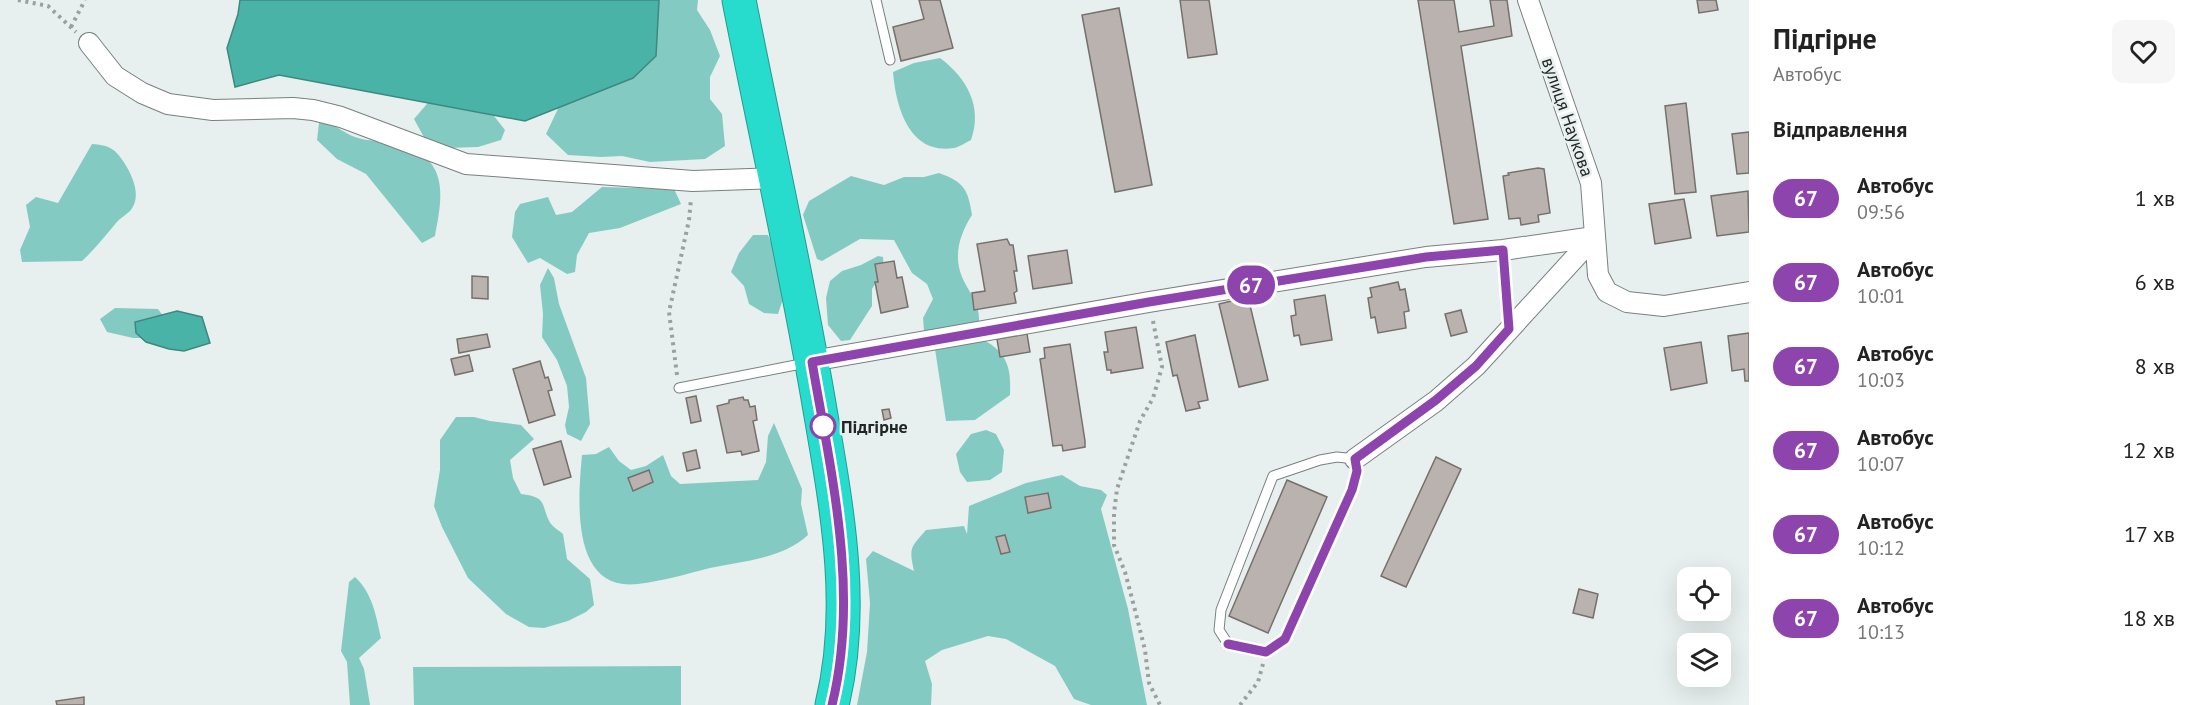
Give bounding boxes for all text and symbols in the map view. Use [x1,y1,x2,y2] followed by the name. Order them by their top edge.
[1773,20,1877,57] text: Підгірне
[2112,20,2175,83] button: heart
[1537,54,1599,180] street label: вулиця Наукова
[1773,61,1842,87] text: Автобус
[1773,115,1907,143] text: Відправлення
[1857,171,1934,199] text: Автобус
[2135,184,2175,212] text: 1 хв
[1794,185,1818,212] text: 67
[1857,199,1905,225] text: 09:56
[1857,255,1934,283] text: Автобус
[1224,266,1278,304] line badge: 67
[2135,268,2175,296] text: 6 хв
[1794,269,1818,296] text: 67
[1239,272,1263,299] text: 67
[1857,283,1905,309] text: 10:01
[1857,339,1934,367] text: Автобус
[2135,352,2175,380] text: 8 хв
[1794,353,1818,380] text: 67
[1857,367,1905,393] text: 10:03
[810,413,836,439] marker: Підгірне
[841,415,908,438] place label: Підгірне
[1857,423,1934,451] text: Автобус
[2123,436,2175,464] text: 12 хв
[1794,437,1818,464] text: 67
[1857,451,1905,477] text: 10:07
[1857,507,1934,535] text: Автобус
[2124,520,2175,548] text: 17 хв
[1794,521,1818,548] text: 67
[1857,535,1905,561] text: 10:12
[1677,567,1731,687] map controls
[1677,567,1731,621] button: locate
[1857,591,1934,619] text: Автобус
[2123,604,2175,632] text: 18 хв
[1794,605,1818,632] text: 67
[1857,619,1905,645] text: 10:13
[1677,633,1731,687] button: layers

